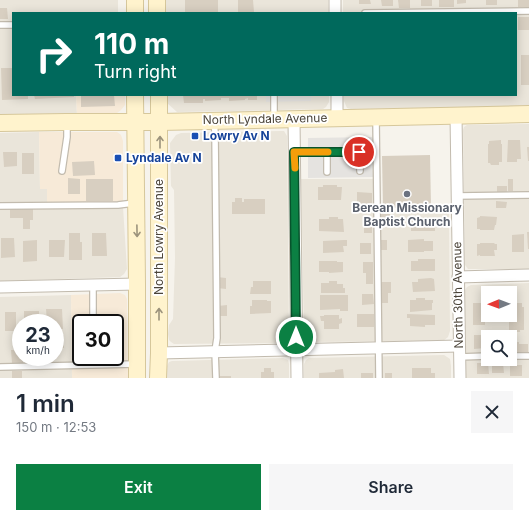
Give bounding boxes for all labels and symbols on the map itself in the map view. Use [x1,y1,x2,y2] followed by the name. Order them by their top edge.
[203,110,327,127] street label: North Lyndale Avenue
[203,128,270,143] place label: Lowry Av N
[190,131,200,141] marker: Lowry Av N
[342,135,376,169] pin
[156,136,164,149] one-way arrow
[126,150,202,165] place label: Lyndale Av N
[113,153,123,163] marker: Lyndale Av N
[151,179,166,295] street label: North Lowry Avenue
[402,189,412,199] marker: Berean Missionary Baptist Church
[352,200,462,229] place label: Berean Missionary Baptist Church
[133,224,141,237] one-way arrow
[449,241,466,349] street label: North 30th Avenue
[481,286,517,322] north arrow
[155,308,163,321] one-way arrow
[72,314,124,366] speed limit sign: 30
[275,316,317,358] position arrow

